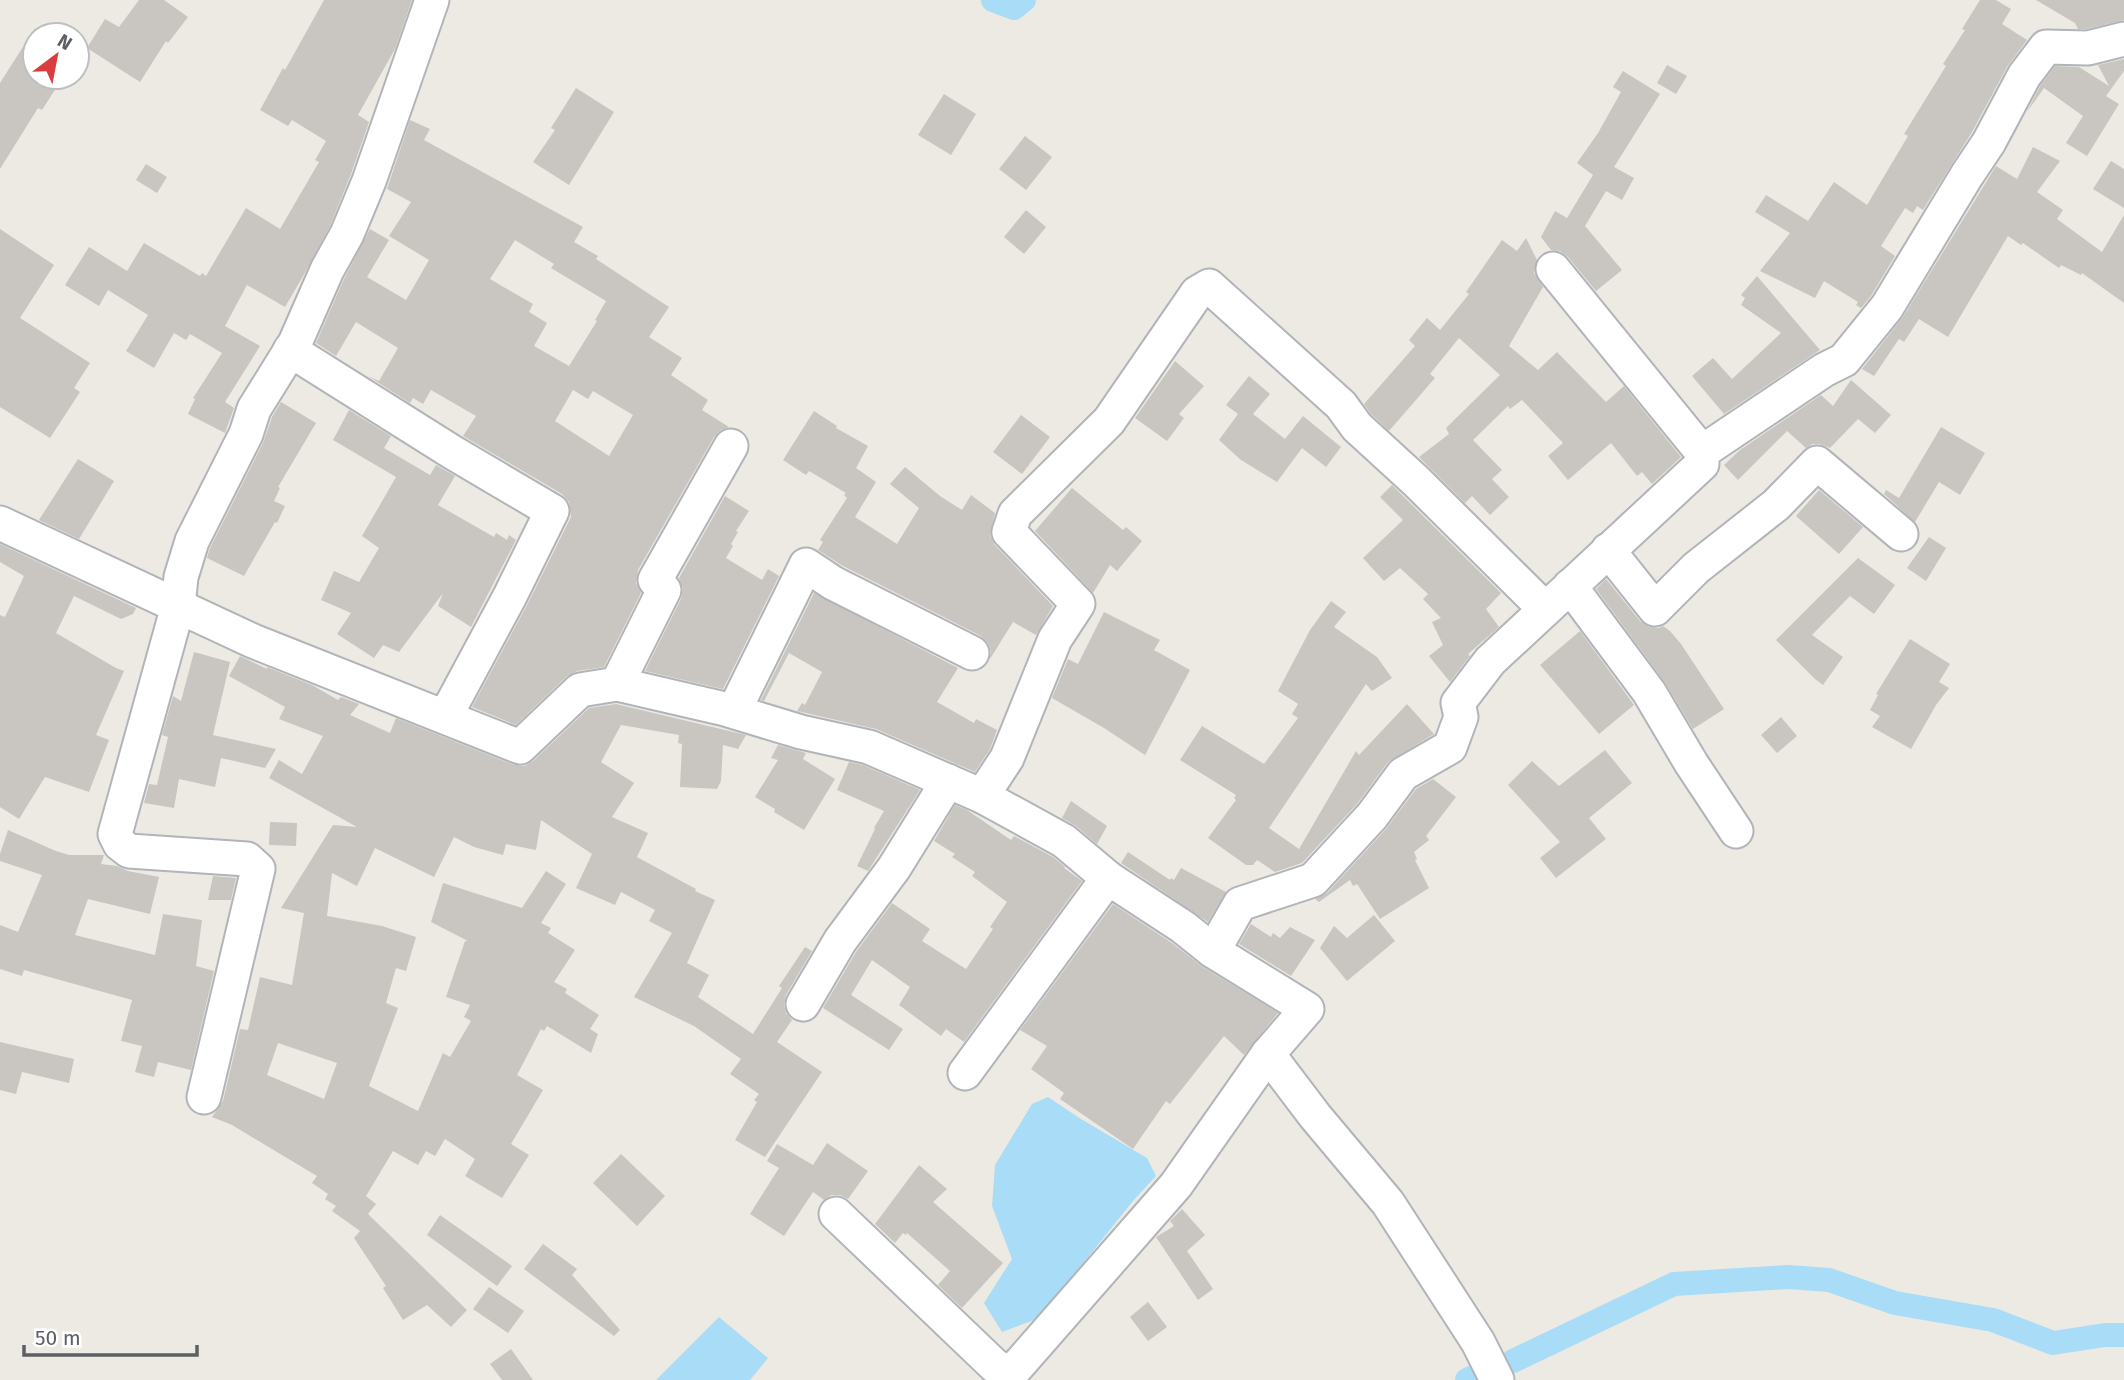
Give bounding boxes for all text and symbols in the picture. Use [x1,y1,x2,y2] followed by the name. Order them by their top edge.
[21,21,91,91] north arrow
[53,29,76,55] text: N
[24,1314,198,1358] scale bar
[35,1325,81,1351] text: 50 m

